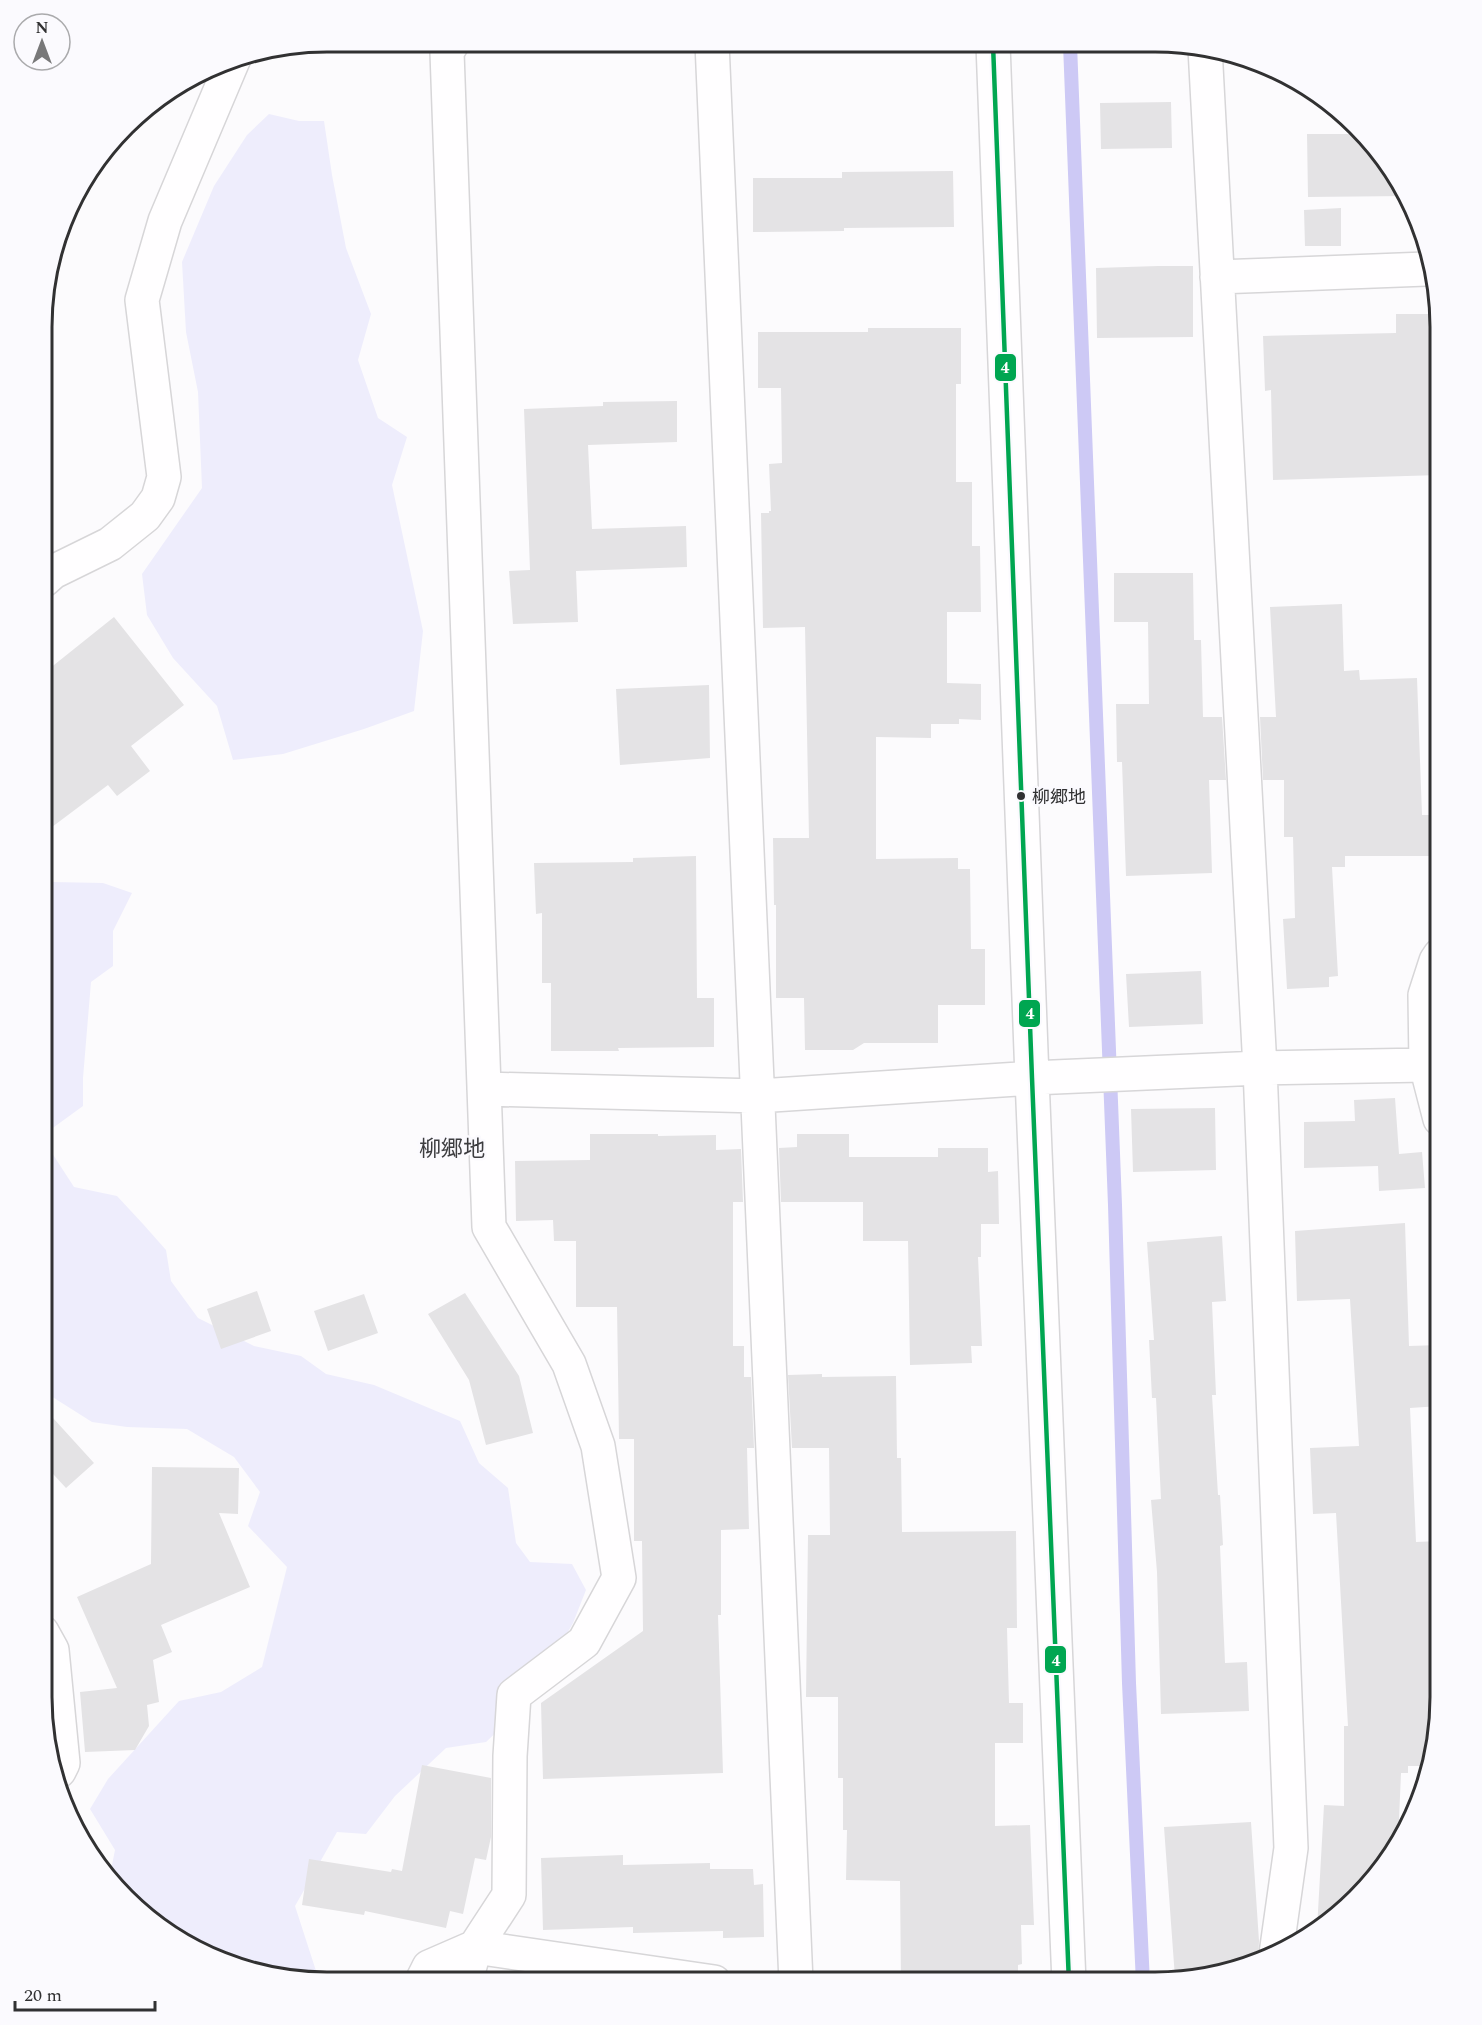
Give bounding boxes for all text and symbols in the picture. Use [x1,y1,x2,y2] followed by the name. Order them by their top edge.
[12,12,72,72] north arrow
[35,16,49,40] text: N
[994,353,1017,382] line badge: 4
[1001,356,1010,380] text: 4
[1032,784,1086,811] place label: 柳郷地
[1015,790,1027,802] marker: 柳郷地
[1018,999,1041,1028] line badge: 4
[1026,1002,1035,1026] text: 4
[419,1133,485,1166] district label: 柳郷地
[1044,1645,1067,1674] line badge: 4
[1052,1649,1061,1673] text: 4
[15,1974,154,2012] scale bar
[24,1982,62,2009] text: 20 m

